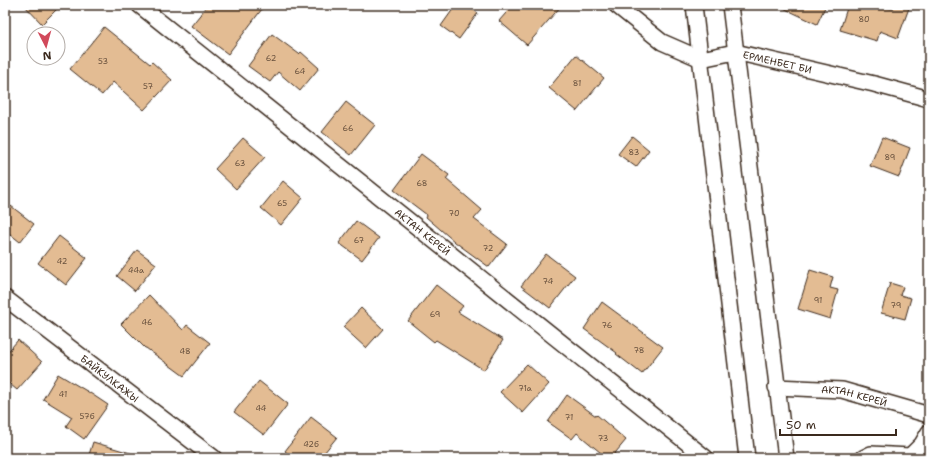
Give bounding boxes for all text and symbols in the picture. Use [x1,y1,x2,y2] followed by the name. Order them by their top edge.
[858,14,870,25] house number: 80
[26,26,66,66] north arrow
[42,48,52,63] text: N
[742,48,813,77] street label: ЕРМЕНБЕТ БИ
[266,53,277,64] house number: 62
[98,56,108,67] house number: 53
[295,66,306,77] house number: 64
[573,78,581,89] house number: 81
[143,81,153,92] house number: 57
[343,123,354,134] house number: 66
[629,147,639,158] house number: 83
[885,152,895,163] house number: 89
[235,158,245,169] house number: 63
[417,178,427,189] house number: 68
[277,198,287,209] house number: 65
[392,206,453,258] street label: АКТАН КЕРЕЙ
[448,208,460,219] house number: 70
[354,235,365,246] house number: 67
[483,243,494,254] house number: 72
[57,256,68,267] house number: 42
[128,265,144,276] house number: 44а
[543,276,554,287] house number: 74
[814,295,822,306] house number: 91
[891,300,901,311] house number: 79
[430,309,440,320] house number: 69
[141,317,153,328] house number: 46
[602,320,613,331] house number: 76
[634,345,644,356] house number: 78
[179,346,191,357] house number: 48
[78,352,141,405] street label: БАЙКУЛКАЖЫ
[518,383,532,394] house number: 71а
[821,383,889,410] street label: АКТАН КЕРЕЙ
[59,389,67,400] house number: 41
[256,403,267,414] house number: 44
[80,411,95,422] house number: 57б
[780,411,896,437] scale bar
[565,412,573,423] house number: 71
[786,417,816,433] text: 50 m
[598,433,608,444] house number: 73
[303,439,319,450] house number: 42б

